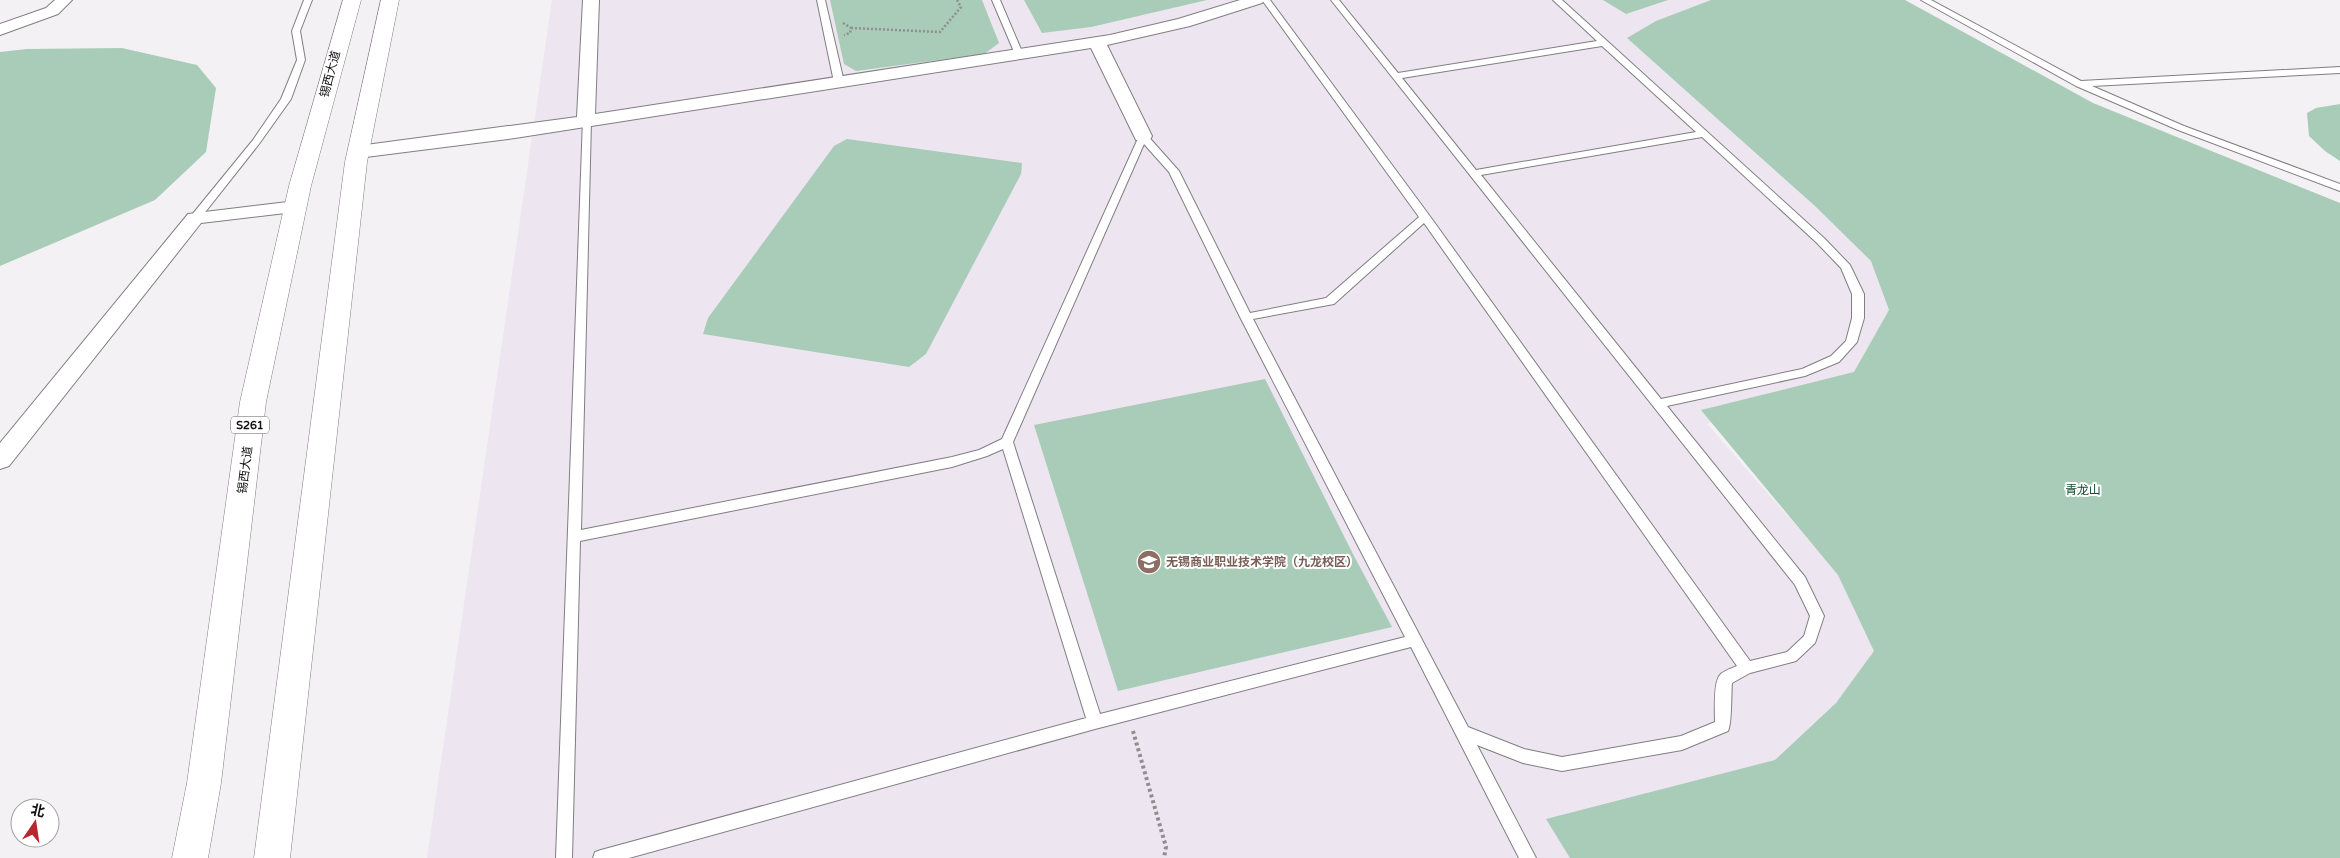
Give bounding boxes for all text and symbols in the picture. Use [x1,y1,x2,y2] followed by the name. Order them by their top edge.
[317,49,343,99] street label: 锡西大道
[231,416,269,434] road number: S261
[235,445,255,495] street label: 锡西大道
[2065,483,2101,497] park label: 青龙山
[1136,549,1162,575] school or university icon: 无锡商业职业技术学院（九龙校区）
[1166,555,1358,569] place label: 无锡商业职业技术学院（九龙校区）
[10,798,60,848] north arrow
[29,801,47,821] text: 北

